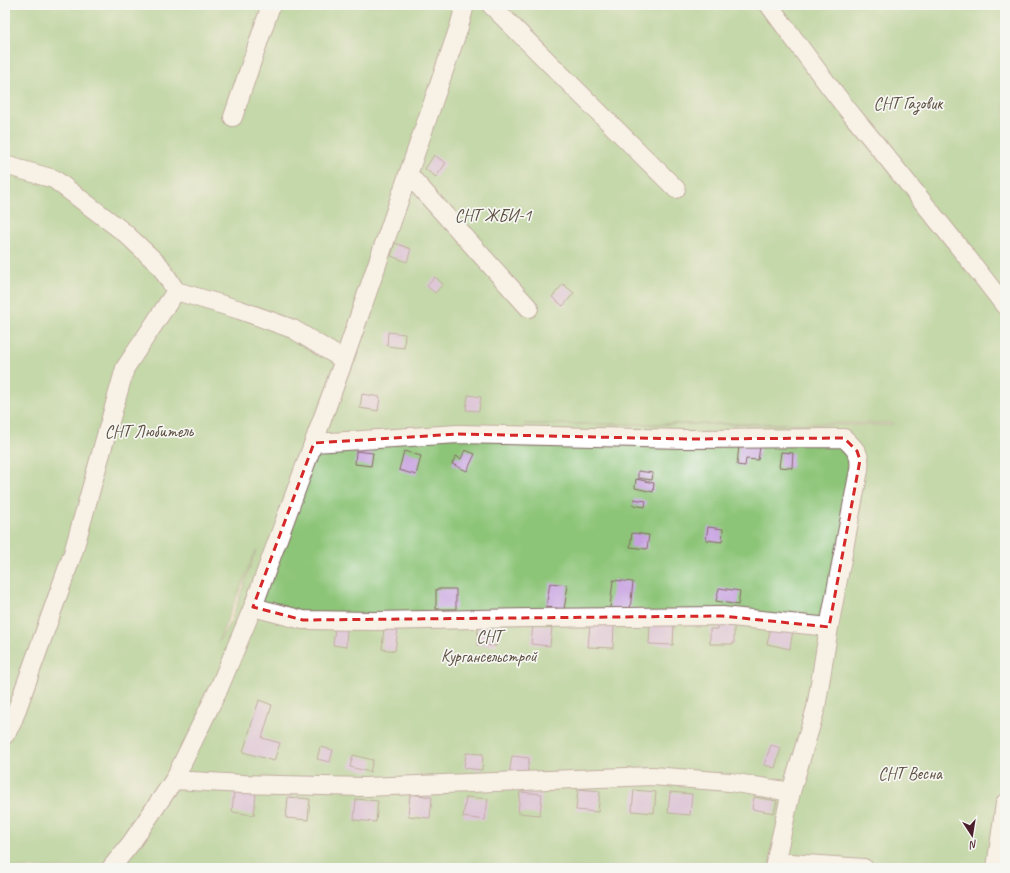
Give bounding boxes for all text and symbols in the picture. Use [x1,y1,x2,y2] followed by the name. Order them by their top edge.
[874,93,944,115] park label: СНТ Газовик
[455,205,533,226] park label: СНТ ЖБИ-1
[105,421,195,442] park label: СНТ Любитель
[441,626,538,667] park label: СНТ Кургансельстрой
[878,763,943,784] park label: СНТ Весна
[952,815,992,855] north arrow
[967,837,979,853] text: N

